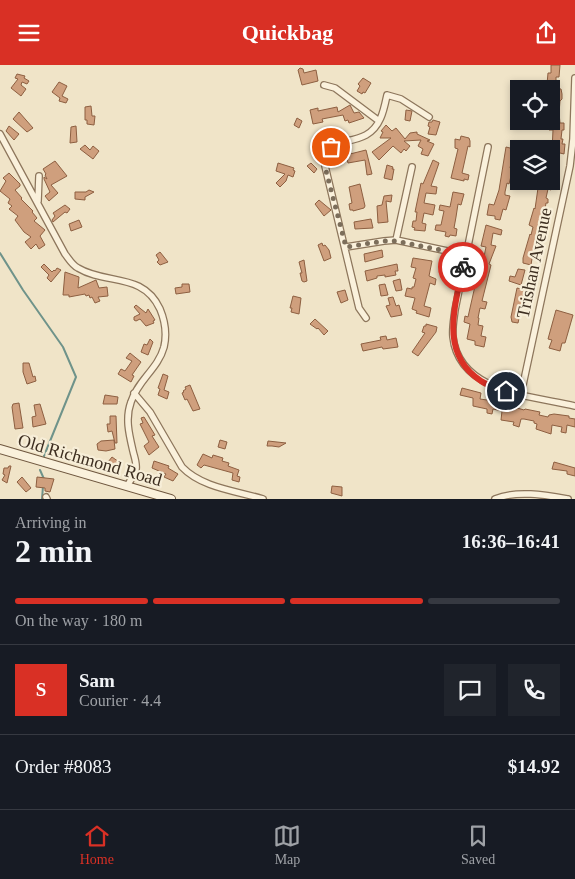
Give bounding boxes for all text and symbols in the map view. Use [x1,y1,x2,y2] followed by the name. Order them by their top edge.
[15,19,43,47] icon: menu
[532,19,560,47] icon: share
[242,20,333,45] text: Quickbag
[510,80,560,190] map controls
[510,80,560,130] button: locate
[310,126,352,168] pin
[317,133,345,161] icon: bag
[510,140,560,190] button: layers
[513,206,555,320] street label: Trishan Avenue
[438,242,488,292] courier
[449,253,477,281] icon: bike
[485,370,527,412] pin
[492,377,520,405] icon: home
[16,430,164,490] street label: Old Richmond Road
[15,514,87,531] text: Arriving in
[462,531,560,552] text: 16:36–16:41
[15,533,92,569] text: 2 min
[15,612,143,629] text: On the way · 180 m
[444,664,496,716] button: chat
[508,664,560,716] button: phone
[79,670,115,691] text: Sam
[36,679,46,700] text: S
[79,692,161,709] text: Courier · 4.4
[15,756,112,777] text: Order #8083
[508,756,560,777] text: $14.92
[80,822,114,868] tab: Home
[273,822,301,868] tab: Map
[461,822,495,868] tab: Saved

